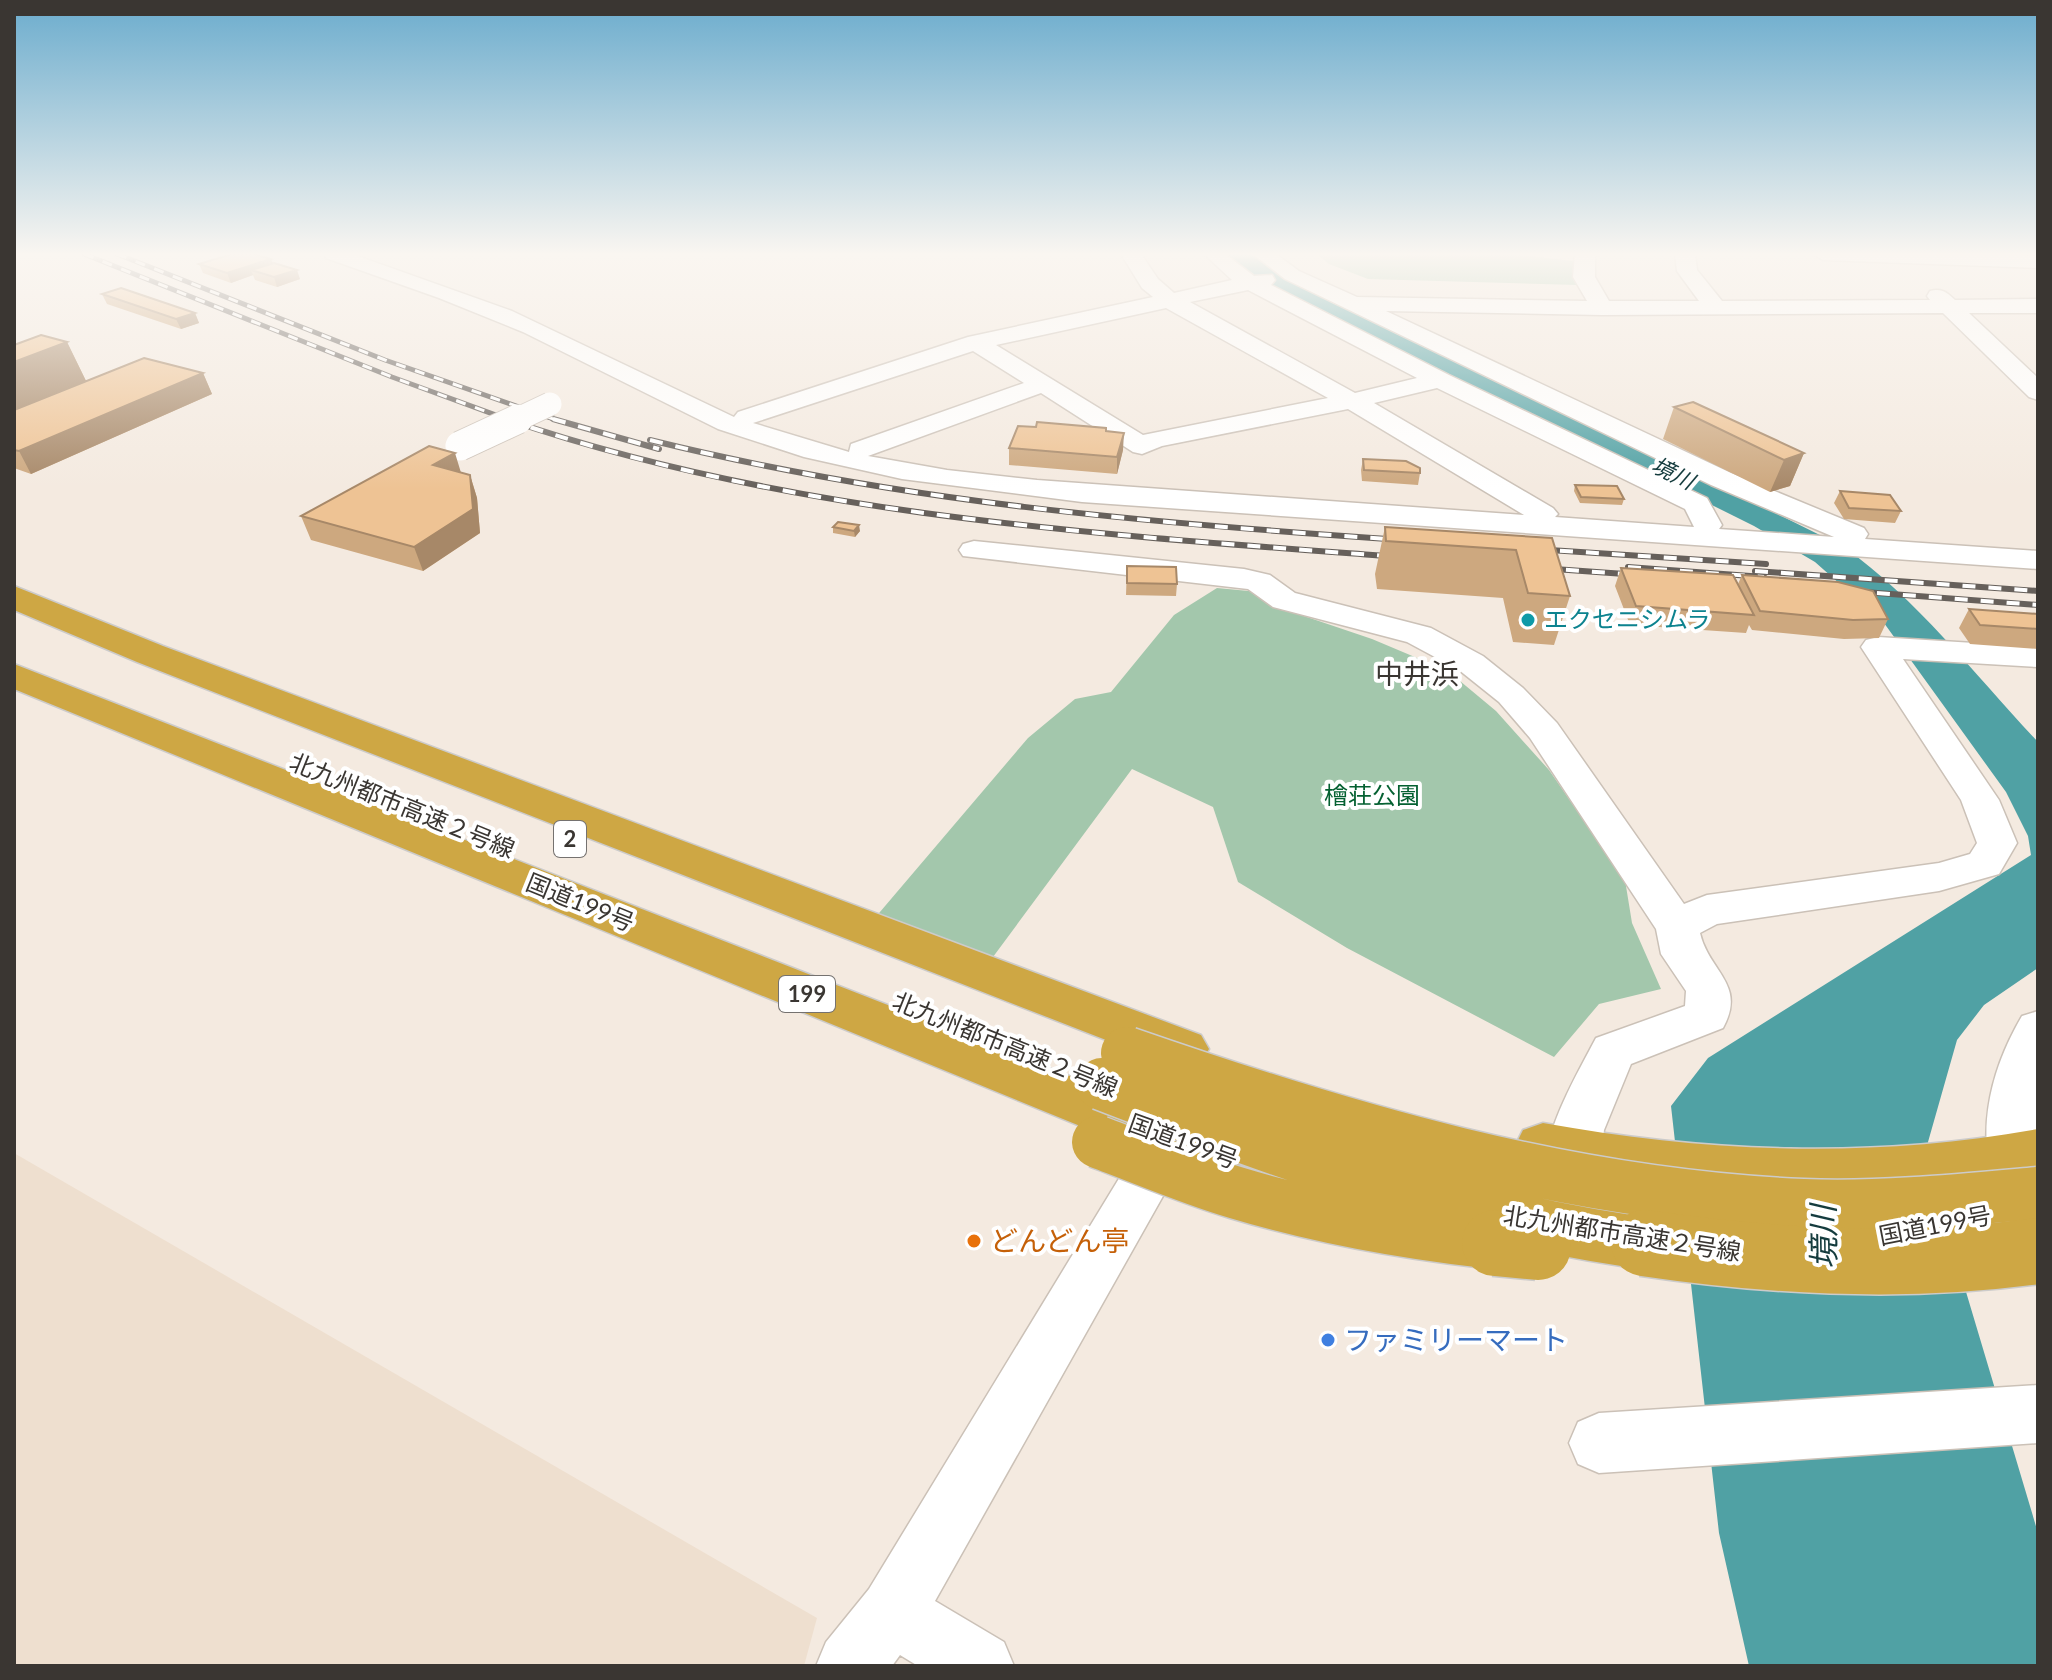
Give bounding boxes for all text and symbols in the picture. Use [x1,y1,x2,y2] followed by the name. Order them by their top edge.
[1648,451,1701,495] water label: 境川
[1544,604,1711,633] place label: エクセニシムラ
[1519,611,1537,629] marker: エクセニシムラ
[1375,656,1459,690] district label: 中井浜
[286,746,519,863] street label: 北九州都市高速２号線
[1324,780,1420,809] park label: 檜荘公園
[554,821,586,857] road number: 2
[522,867,639,936] street label: 国道199号
[779,976,835,1012] road number: 199
[889,985,1122,1102] street label: 北九州都市高速２号線
[1125,1108,1242,1174] street label: 国道199号
[1501,1199,1743,1266] street label: 北九州都市高速２号線
[1876,1199,1993,1250] street label: 国道199号
[1802,1202,1843,1269] water label: 境川
[990,1223,1129,1257] place label: どんどん亭
[965,1232,983,1250] marker: どんどん亭
[1344,1322,1568,1356] place label: ファミリーマート
[1319,1331,1337,1349] marker: ファミリーマート

